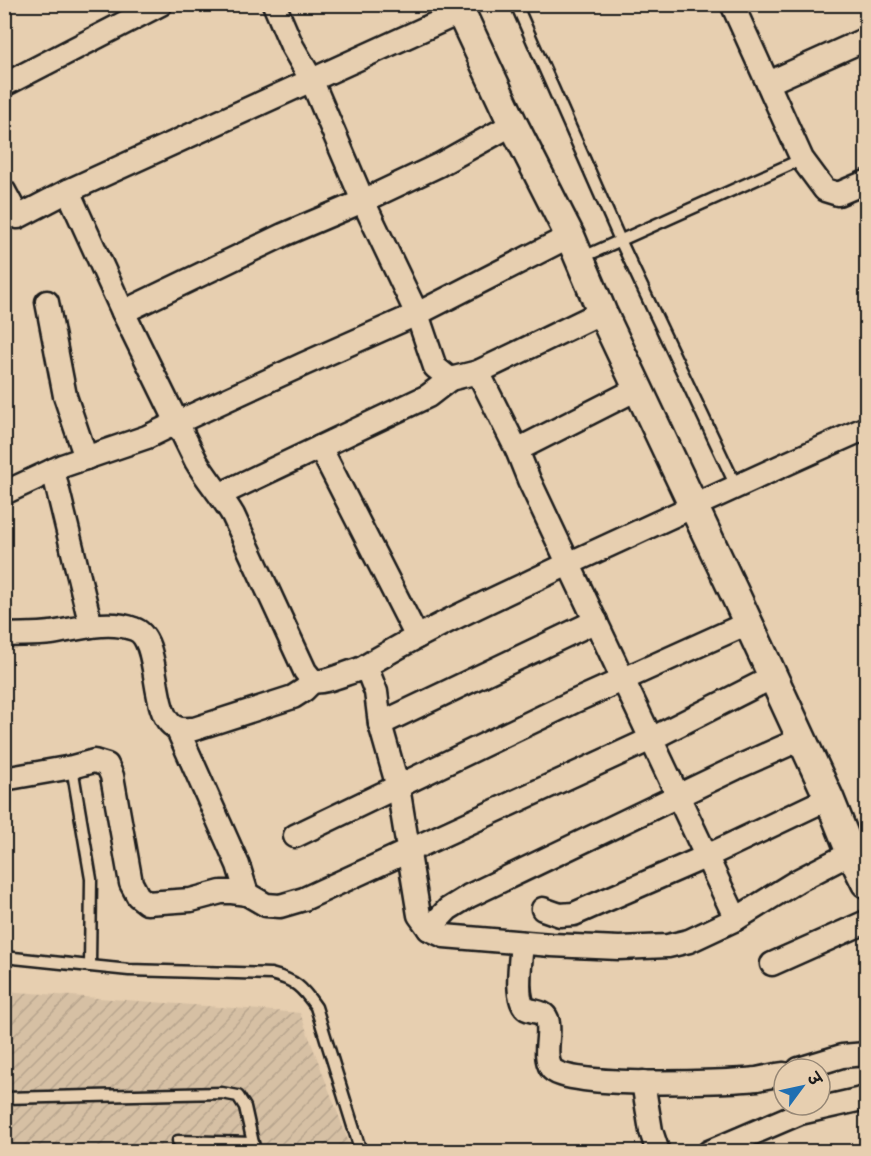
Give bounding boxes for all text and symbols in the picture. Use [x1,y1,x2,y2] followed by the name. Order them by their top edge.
[772,1057,832,1117] north arrow
[801,1068,826,1091] text: उ

